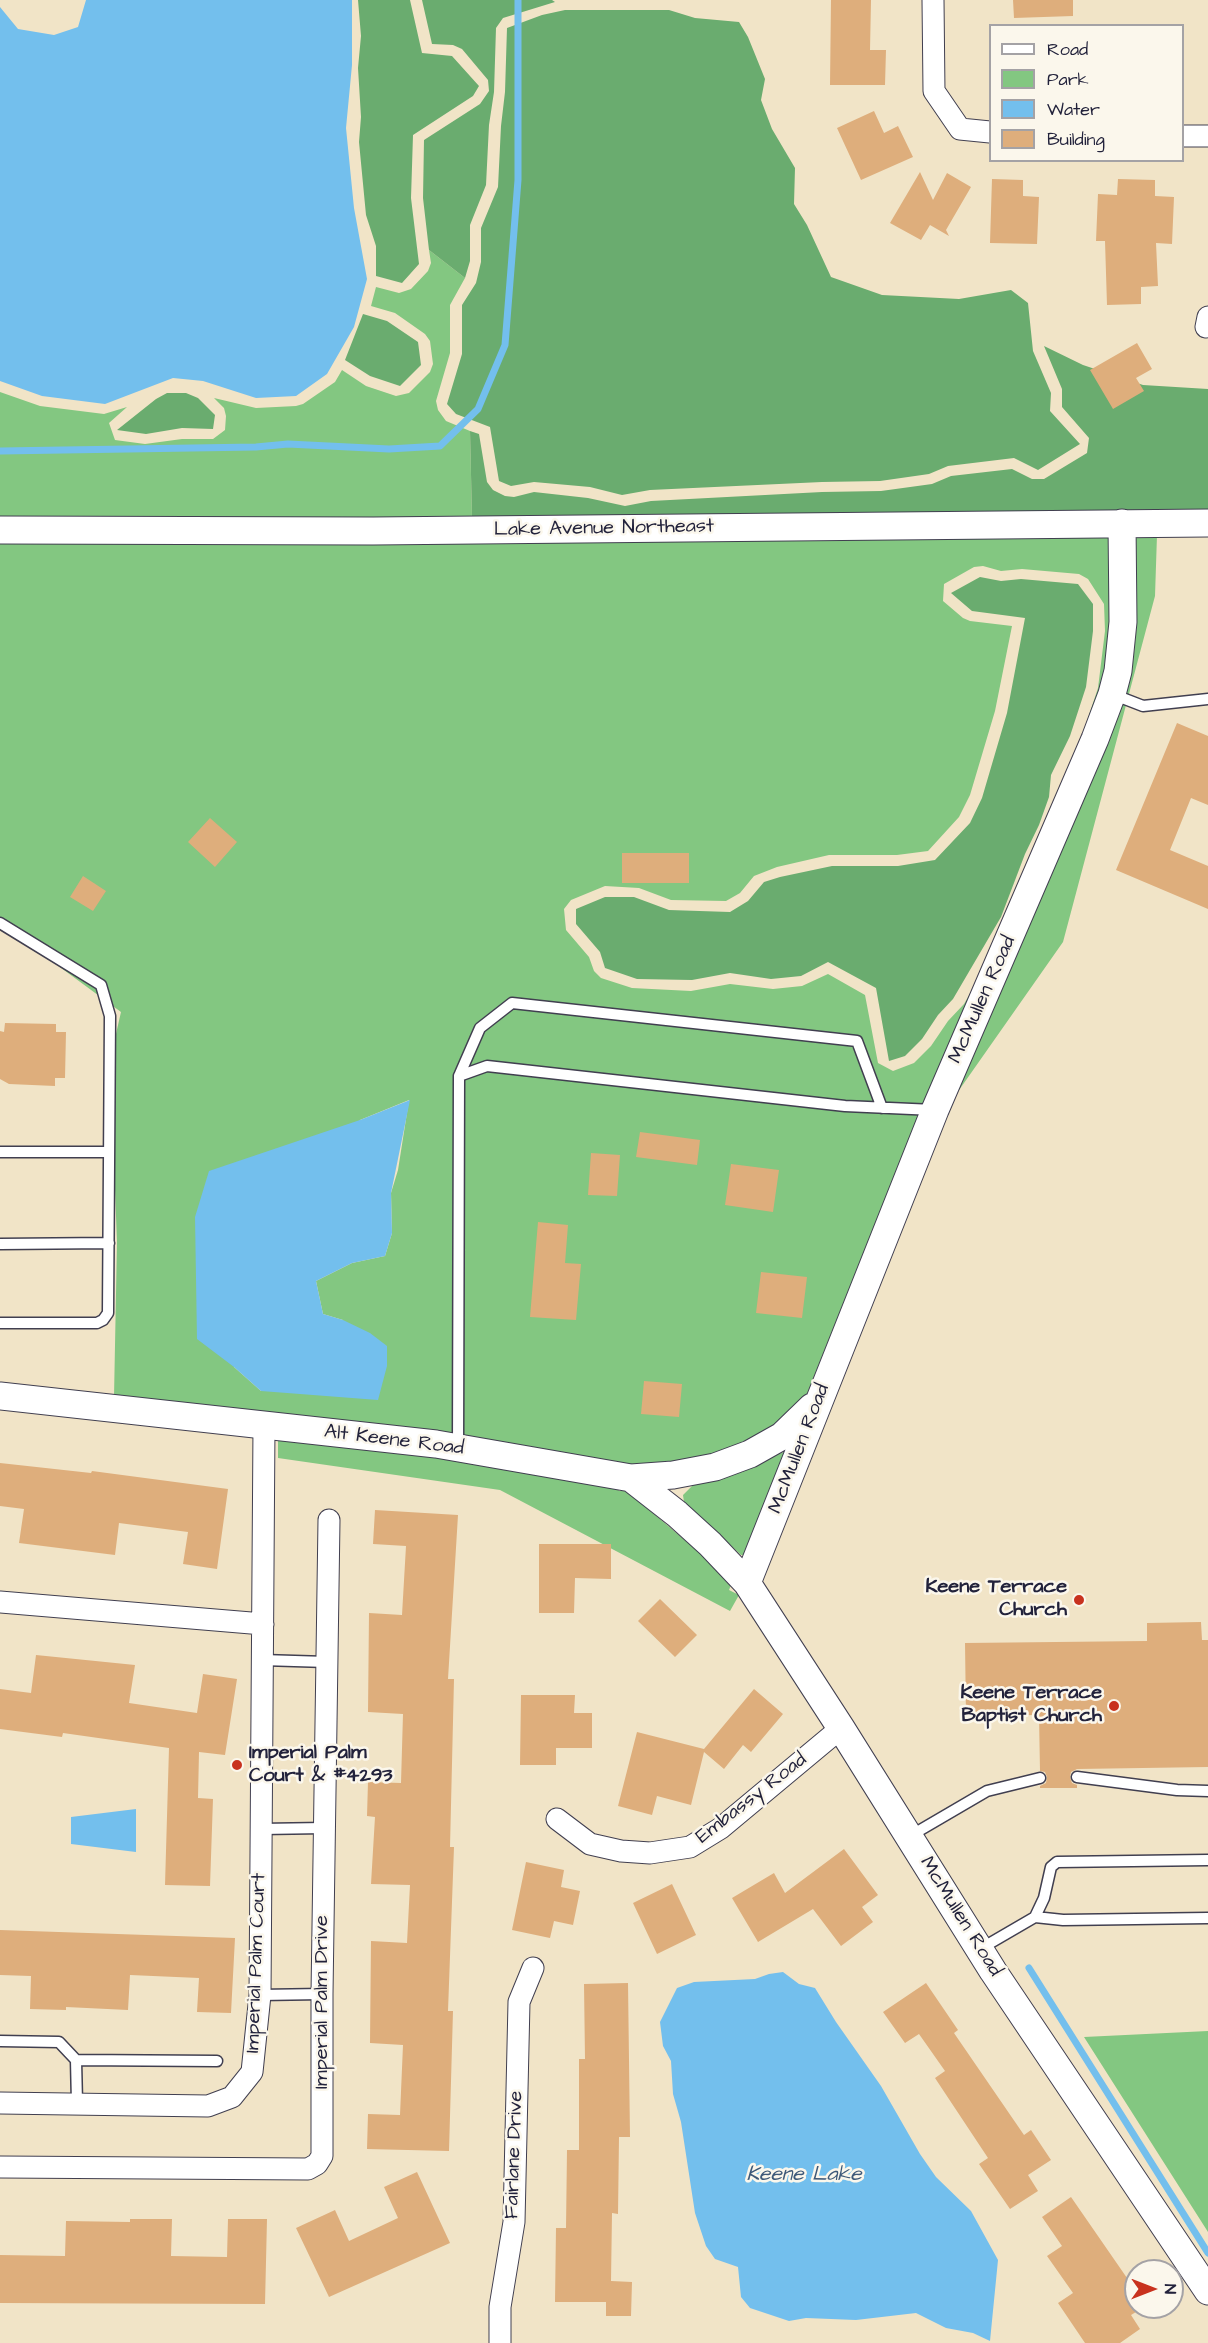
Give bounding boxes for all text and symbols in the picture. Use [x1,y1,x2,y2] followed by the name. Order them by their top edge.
[989,24,1184,162] legend
[1047,37,1088,62] text: Road
[1047,67,1089,92] text: Park
[1047,97,1100,122] text: Water
[1047,127,1105,152] text: Building
[494,515,714,543] street label: Lake Avenue Northeast
[944,933,1022,1067] street label: McMullen Road
[764,1381,836,1517] street label: McMullen Road
[323,1421,465,1461] street label: Alt Keene Road
[925,1576,1067,1623] place label: Keene Terrace Church
[1072,1593,1086,1607] marker: Keene Terrace Church
[960,1682,1102,1729] place label: Keene Terrace Baptist Church
[1107,1699,1121,1713] marker: Keene Terrace Baptist Church
[249,1742,392,1789] place label: Imperial Palm Court & #4293
[692,1748,812,1850] street label: Embassy Road
[230,1758,244,1772] marker: Imperial Palm Court & #4293
[914,1853,1006,1981] street label: McMullen Road
[242,1872,272,2054] street label: Imperial Palm Court
[311,1915,335,2089] street label: Imperial Palm Drive
[501,2090,529,2220] street label: Fairlane Drive
[746,2163,862,2189] water label: Keene Lake
[1124,2259,1184,2319] north arrow
[1159,2284,1181,2294] text: N

